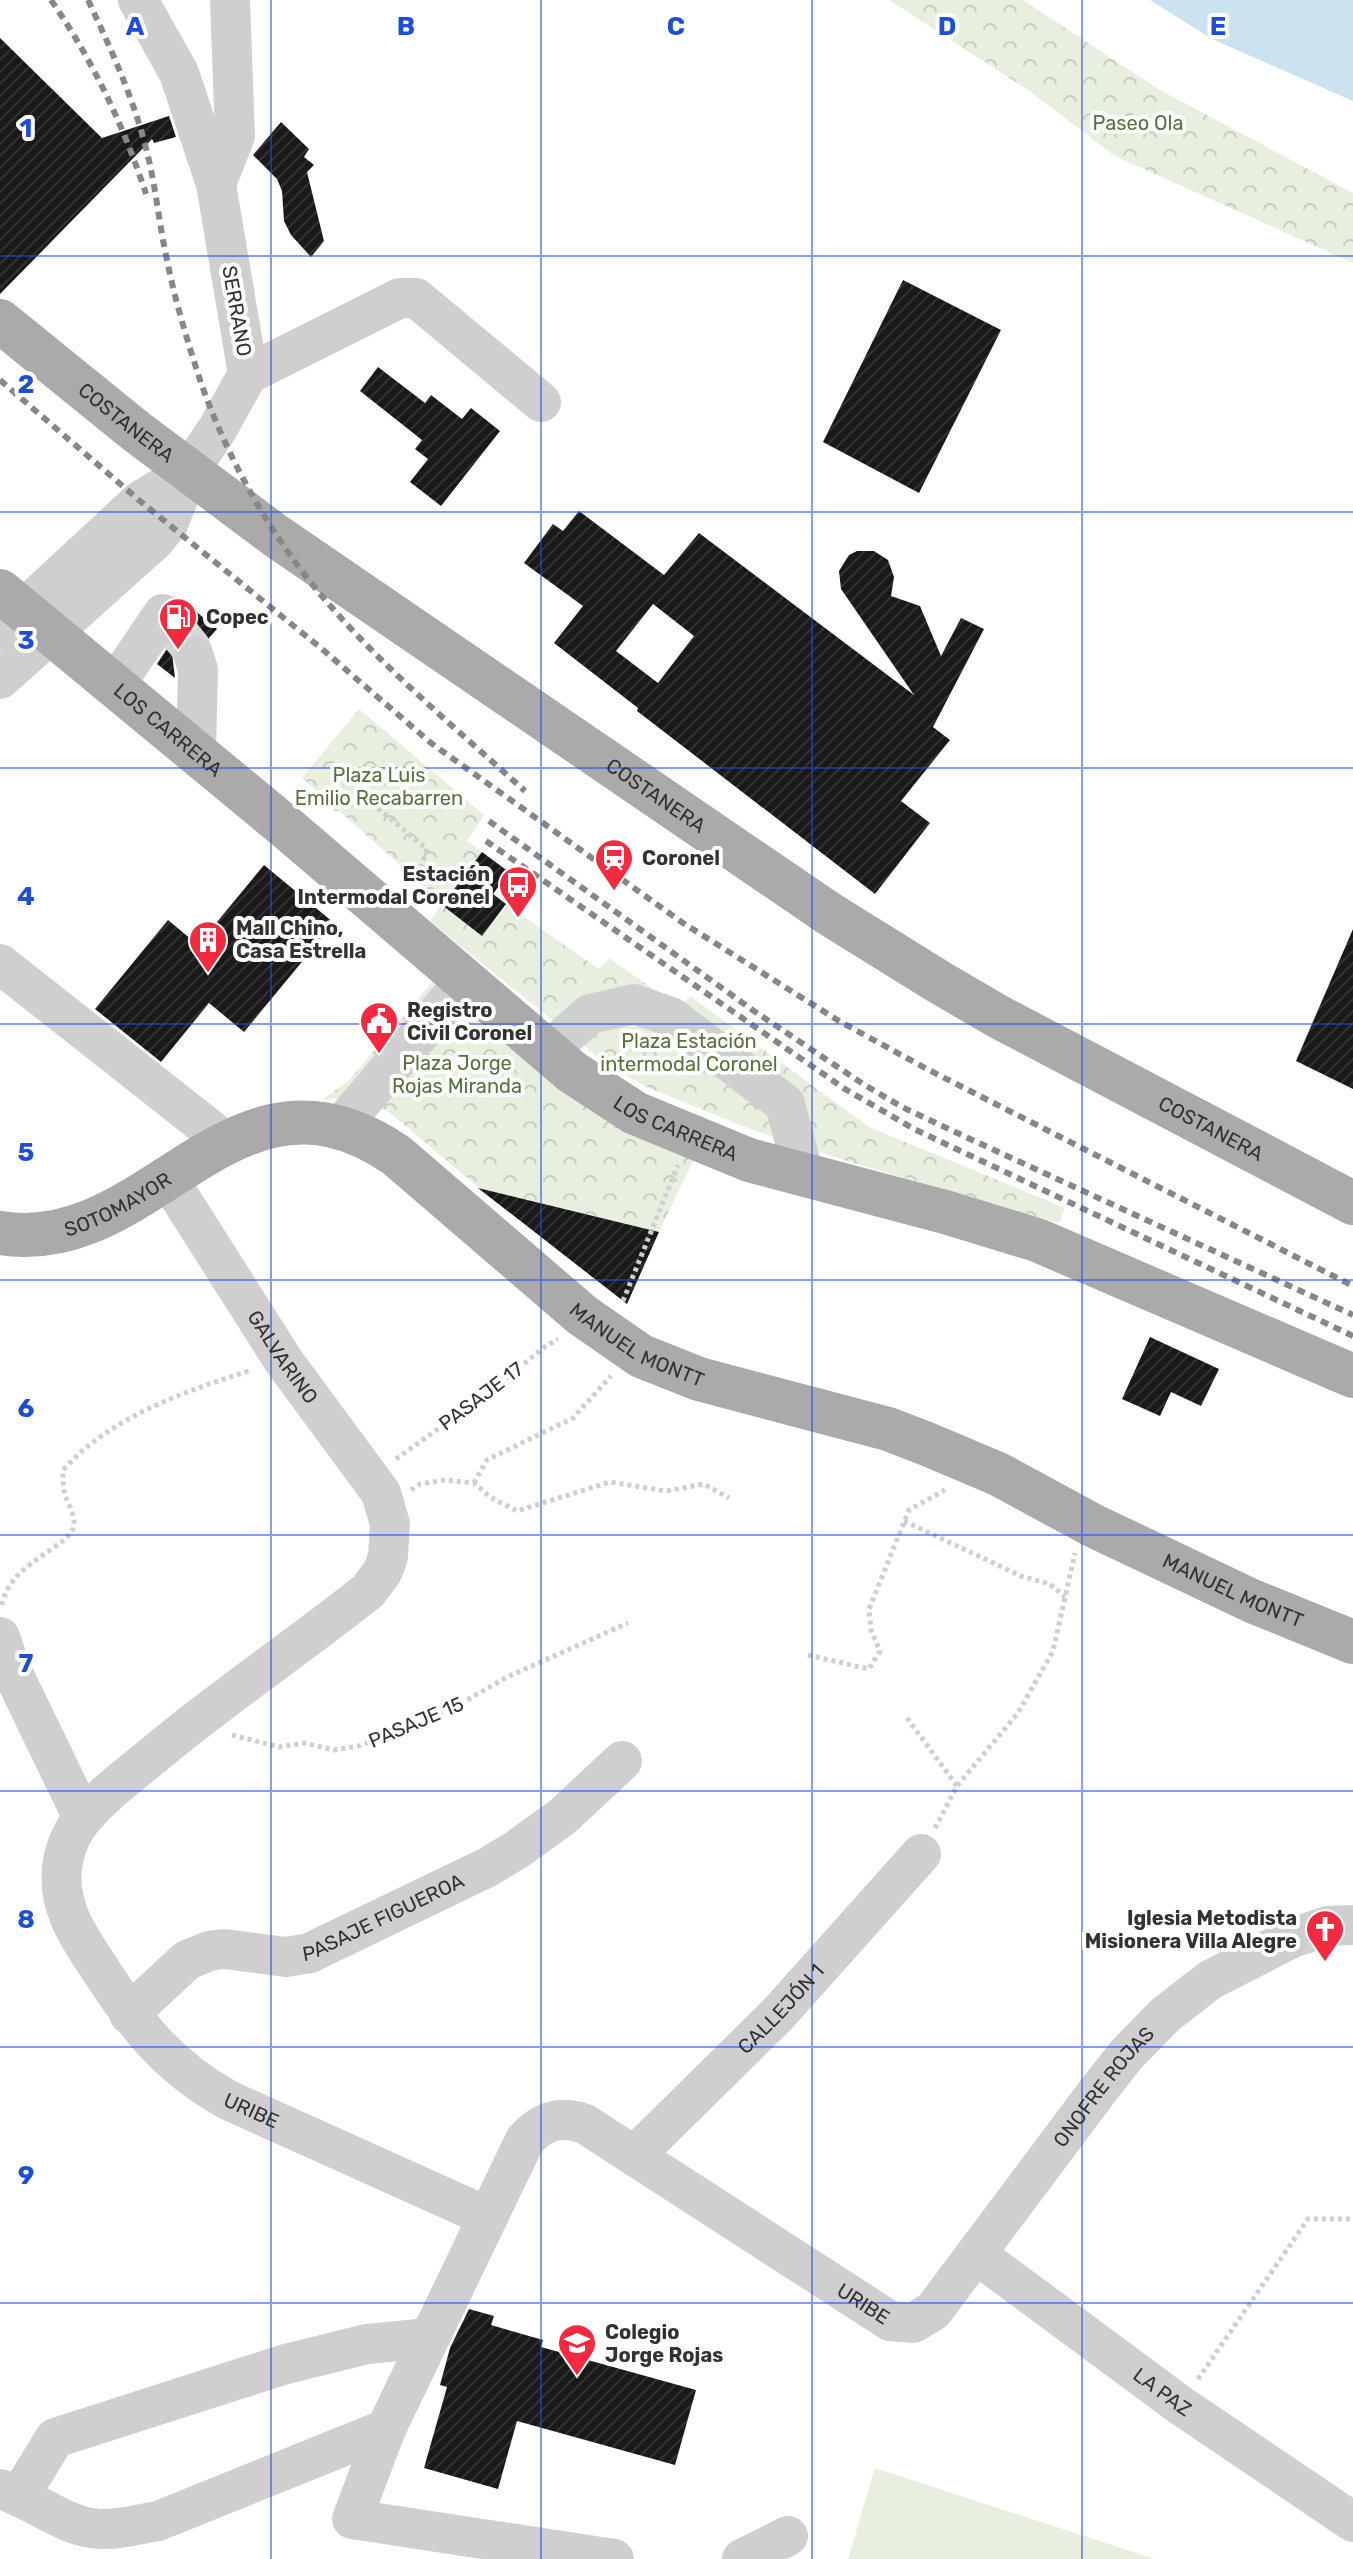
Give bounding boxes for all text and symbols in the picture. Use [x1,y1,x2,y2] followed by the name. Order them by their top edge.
[126,11,145,42] text: A
[397,11,415,42] text: B
[667,11,685,42] text: C
[938,11,956,42] text: D
[1210,11,1226,42] text: E
[1093,111,1183,135] park label: Paseo Ola
[20,113,32,144] text: 1
[217,264,257,358] street label: SERRANO
[18,369,34,400] text: 2
[74,377,179,468] street label: COSTANERA
[157,596,199,651] fuel station icon: Copec
[206,605,269,629] place label: Copec
[17,625,35,656] text: 3
[109,678,227,782] street label: LOS CARRERA
[602,753,710,838] street label: COSTANERA
[295,763,463,810] park label: Plaza Luis Emilio Recabarren
[593,837,635,892] station icon: Coronel
[642,846,720,870] place label: Coronel
[298,862,490,909] place label: Estación Intermodal Coronel
[497,864,539,919] bus stop icon: Estación Intermodal Coronel
[17,881,35,912] text: 4
[236,916,366,963] place label: Mall Chino, Casa Estrella
[187,919,229,974] building icon: Mall Chino, Casa Estrella
[407,998,532,1045] place label: Registro Civil Coronel
[358,1000,400,1055] public building icon: Registro Civil Coronel
[600,1029,778,1076] park label: Plaza Estación intermodal Coronel
[392,1051,522,1098] park label: Plaza Jorge Rojas Miranda
[609,1090,741,1166] street label: LOS CARRERA
[1154,1091,1268,1166] street label: COSTANERA
[18,1137,34,1168] text: 5
[61,1167,176,1241] street label: SOTOMAYOR
[565,1298,708,1392] street label: MANUEL MONTT
[243,1306,323,1408] street label: GALVARINO
[434,1357,528,1435] street label: PASAJE 17
[18,1393,35,1424] text: 6
[1159,1548,1307,1633] street label: MANUEL MONTT
[19,1648,34,1679] text: 7
[365,1691,467,1753] street label: PASAJE 15
[301,1868,468,1966] street label: PASAJE FIGUEROA
[17,1904,35,1935] text: 8
[1085,1906,1297,1953] place label: Iglesia Metodista Misionera Villa Alegre
[1304,1908,1346,1963] church icon: Iglesia Metodista Misionera Villa Alegre
[733,1959,829,2059] street label: CALLEJÓN 1
[1048,2022,1159,2152] street label: ONOFRE ROJAS
[220,2088,283,2133] street label: URIBE
[18,2160,34,2191] text: 9
[832,2278,894,2330] street label: URIBE
[605,2320,723,2367] place label: Colegio Jorge Rojas
[556,2322,598,2377] school or university icon: Colegio Jorge Rojas
[1129,2363,1196,2421] street label: LA PAZ

